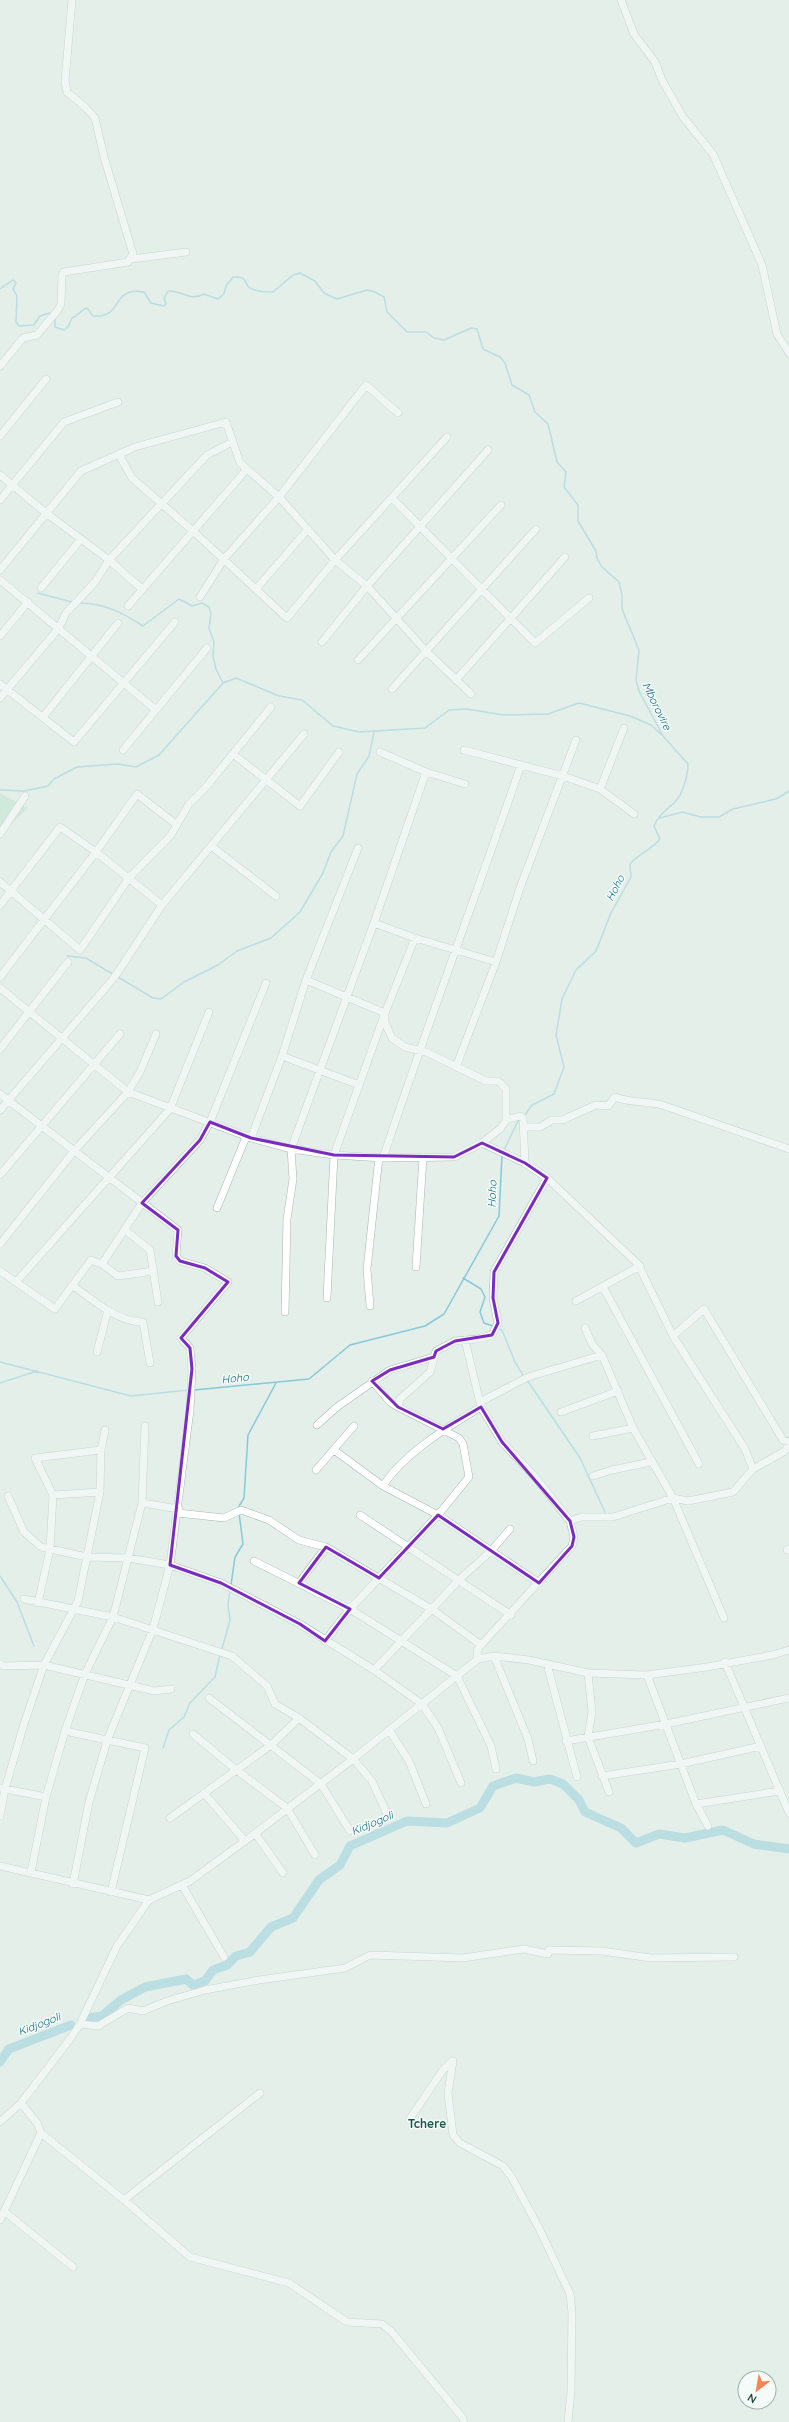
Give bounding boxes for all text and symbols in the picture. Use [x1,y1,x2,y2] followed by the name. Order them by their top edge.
[639,680,675,733] water label: Mborovire
[603,871,628,903] water label: Hoho
[485,1179,500,1208] water label: Hoho
[221,1369,251,1386] water label: Hoho
[349,1807,397,1838] water label: Kidjogoli
[16,2009,64,2038] water label: Kidjogoli
[408,2116,446,2131] district label: Tchere
[737,2370,777,2410] north arrow
[745,2390,759,2407] text: N

